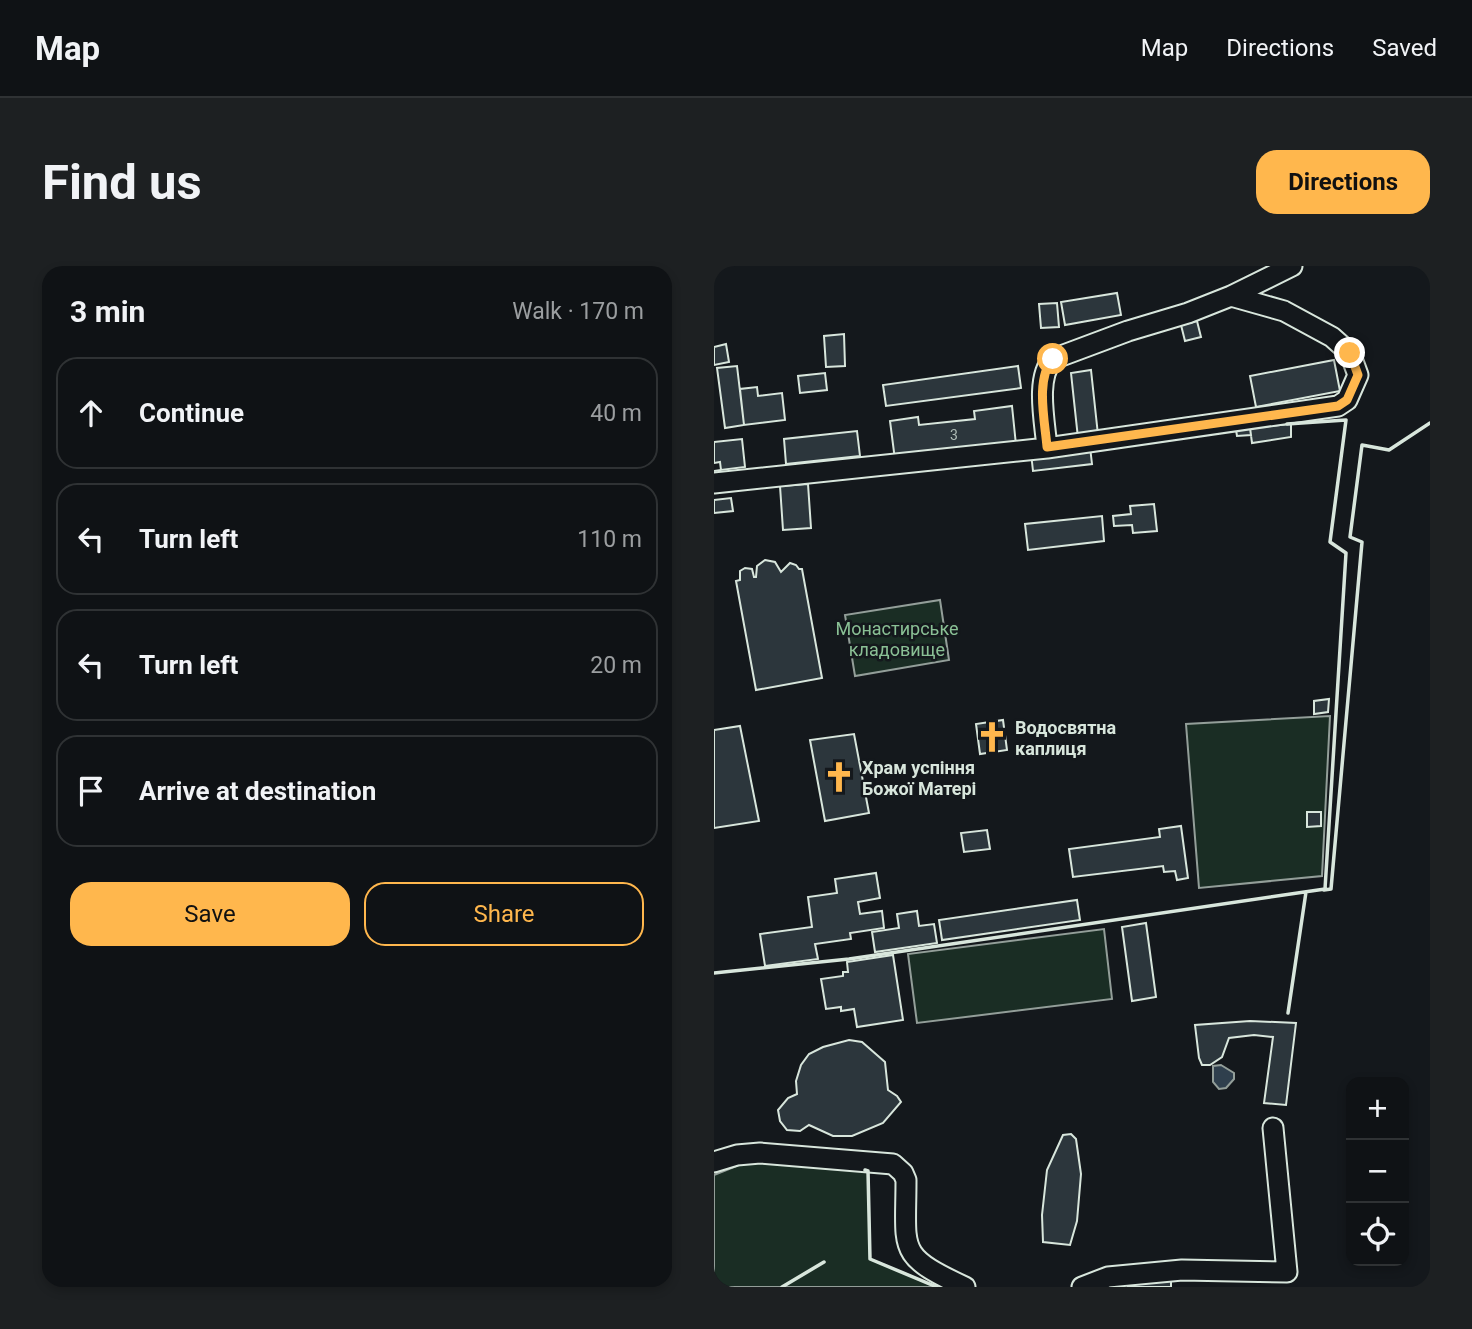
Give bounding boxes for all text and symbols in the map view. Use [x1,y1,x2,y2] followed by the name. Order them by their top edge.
[35,29,100,68] text: Map
[1141,34,1188,62] text: Map
[1226,34,1334,62] text: Directions
[1372,34,1437,62] text: Saved
[1256,150,1430,214] button: Directions
[42,154,202,211] text: Find us
[70,294,145,329] text: 3 min
[512,298,644,325] text: Walk · 170 m
[1334,337,1365,368] route end
[1037,343,1068,374] route start
[72,394,110,432] icon: ahead
[139,398,244,428] text: Continue
[590,400,642,427] text: 40 m
[950,427,958,443] house number: 3
[72,520,110,558] icon: left
[139,524,238,554] text: Turn left
[577,526,642,553] text: 110 m
[835,618,959,660] park label: Монастирське кладовище
[72,646,110,684] icon: left
[139,650,238,680] text: Turn left
[590,652,642,679] text: 20 m
[1015,717,1117,759] place label: Водосвятна каплиця
[975,720,1009,754] church icon: Водосвятна каплиця
[862,757,976,799] place label: Храм успіння Божої Матері
[822,760,856,794] church icon: Храм успіння Божої Матері
[72,772,110,810] icon: arrive
[139,776,376,806] text: Arrive at destination
[70,882,350,946] button: Save
[364,882,644,946] button: Share
[1346,1077,1409,1266] map controls
[1346,1077,1409,1140] button: +
[1346,1140,1409,1203] button: −
[1346,1203,1409,1266] button: locate

